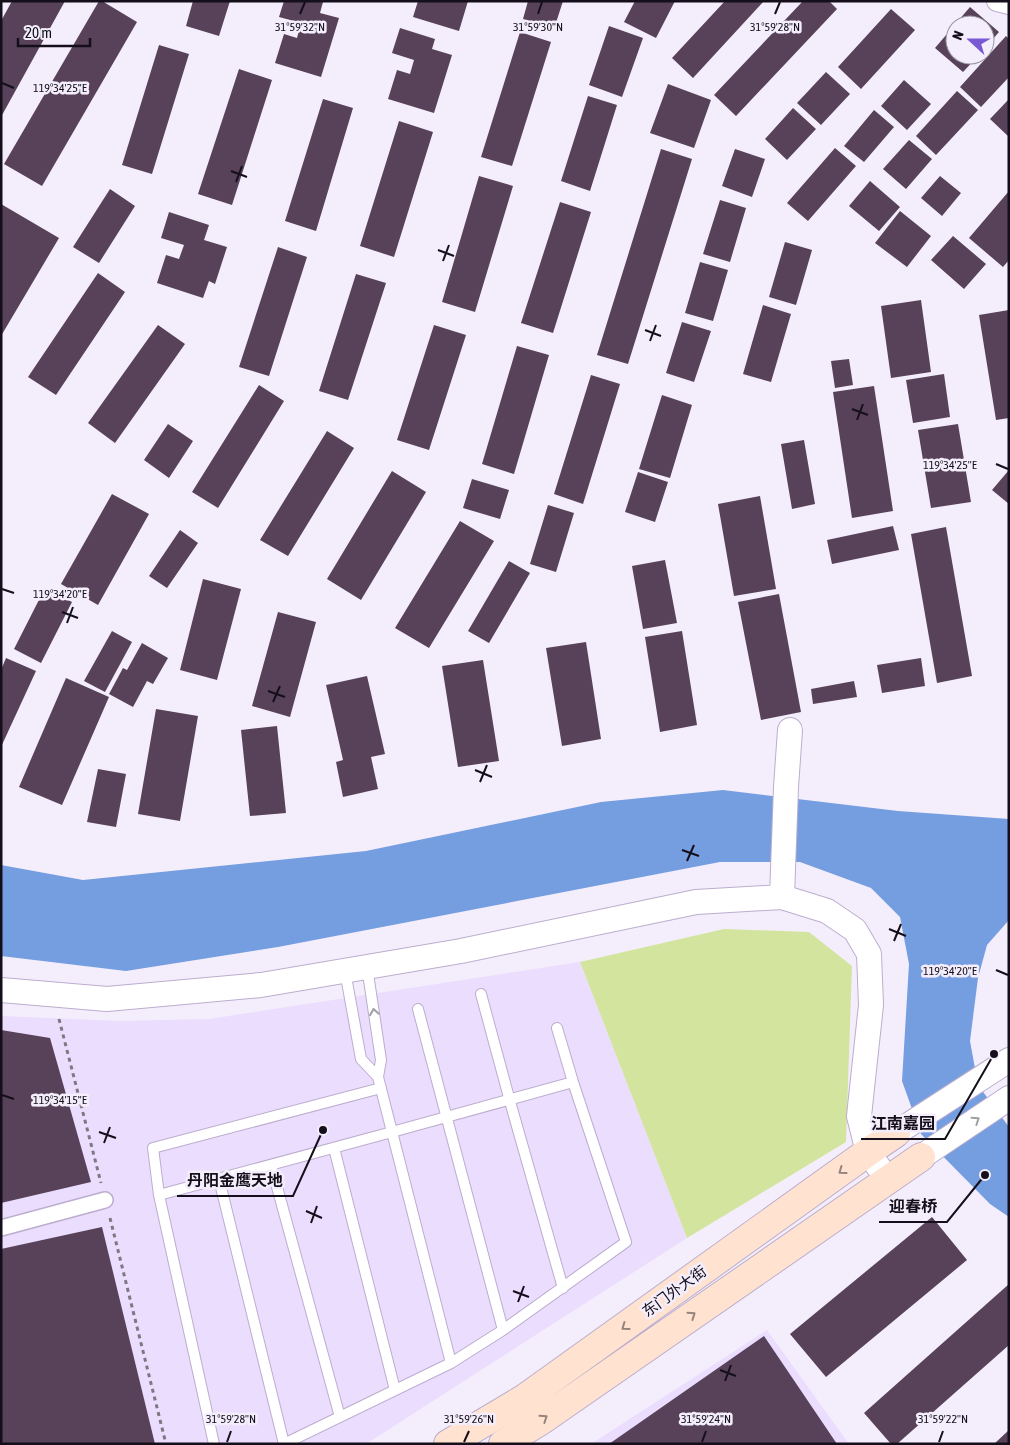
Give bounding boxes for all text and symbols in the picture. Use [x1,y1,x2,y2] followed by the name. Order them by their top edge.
[18,15,90,47] scale bar
[945,15,995,65] north arrow
[275,20,325,34] text: 31°59'32"N
[513,20,563,34] text: 31°59'30"N
[750,20,800,34] text: 31°59'28"N
[25,24,52,41] text: 20 m
[949,29,967,42] text: N
[33,81,87,95] text: 119°34'25"E
[923,458,977,472] text: 119°34'25"E
[33,587,87,601] text: 119°34'20"E
[923,964,977,978] text: 119°34'20"E
[369,1008,379,1016] one-way arrow
[33,1093,87,1107] text: 119°34'15"E
[861,1108,945,1139] callout: 江南嘉园
[871,1114,935,1132] text: 江南嘉园
[970,1117,980,1126] one-way arrow
[177,1165,293,1196] callout: 丹阳金鹰天地
[838,1165,848,1174] one-way arrow
[187,1171,283,1189] text: 丹阳金鹰天地
[879,1191,947,1222] callout: 迎春桥
[889,1197,938,1215] text: 迎春桥
[639,1262,709,1320] street label: 东门外大街
[686,1312,696,1321] one-way arrow
[621,1321,631,1330] one-way arrow
[206,1412,256,1426] text: 31°59'28"N
[444,1412,494,1426] text: 31°59'26"N
[681,1412,731,1426] text: 31°59'24"N
[918,1412,968,1426] text: 31°59'22"N
[539,1415,548,1424] one-way arrow

